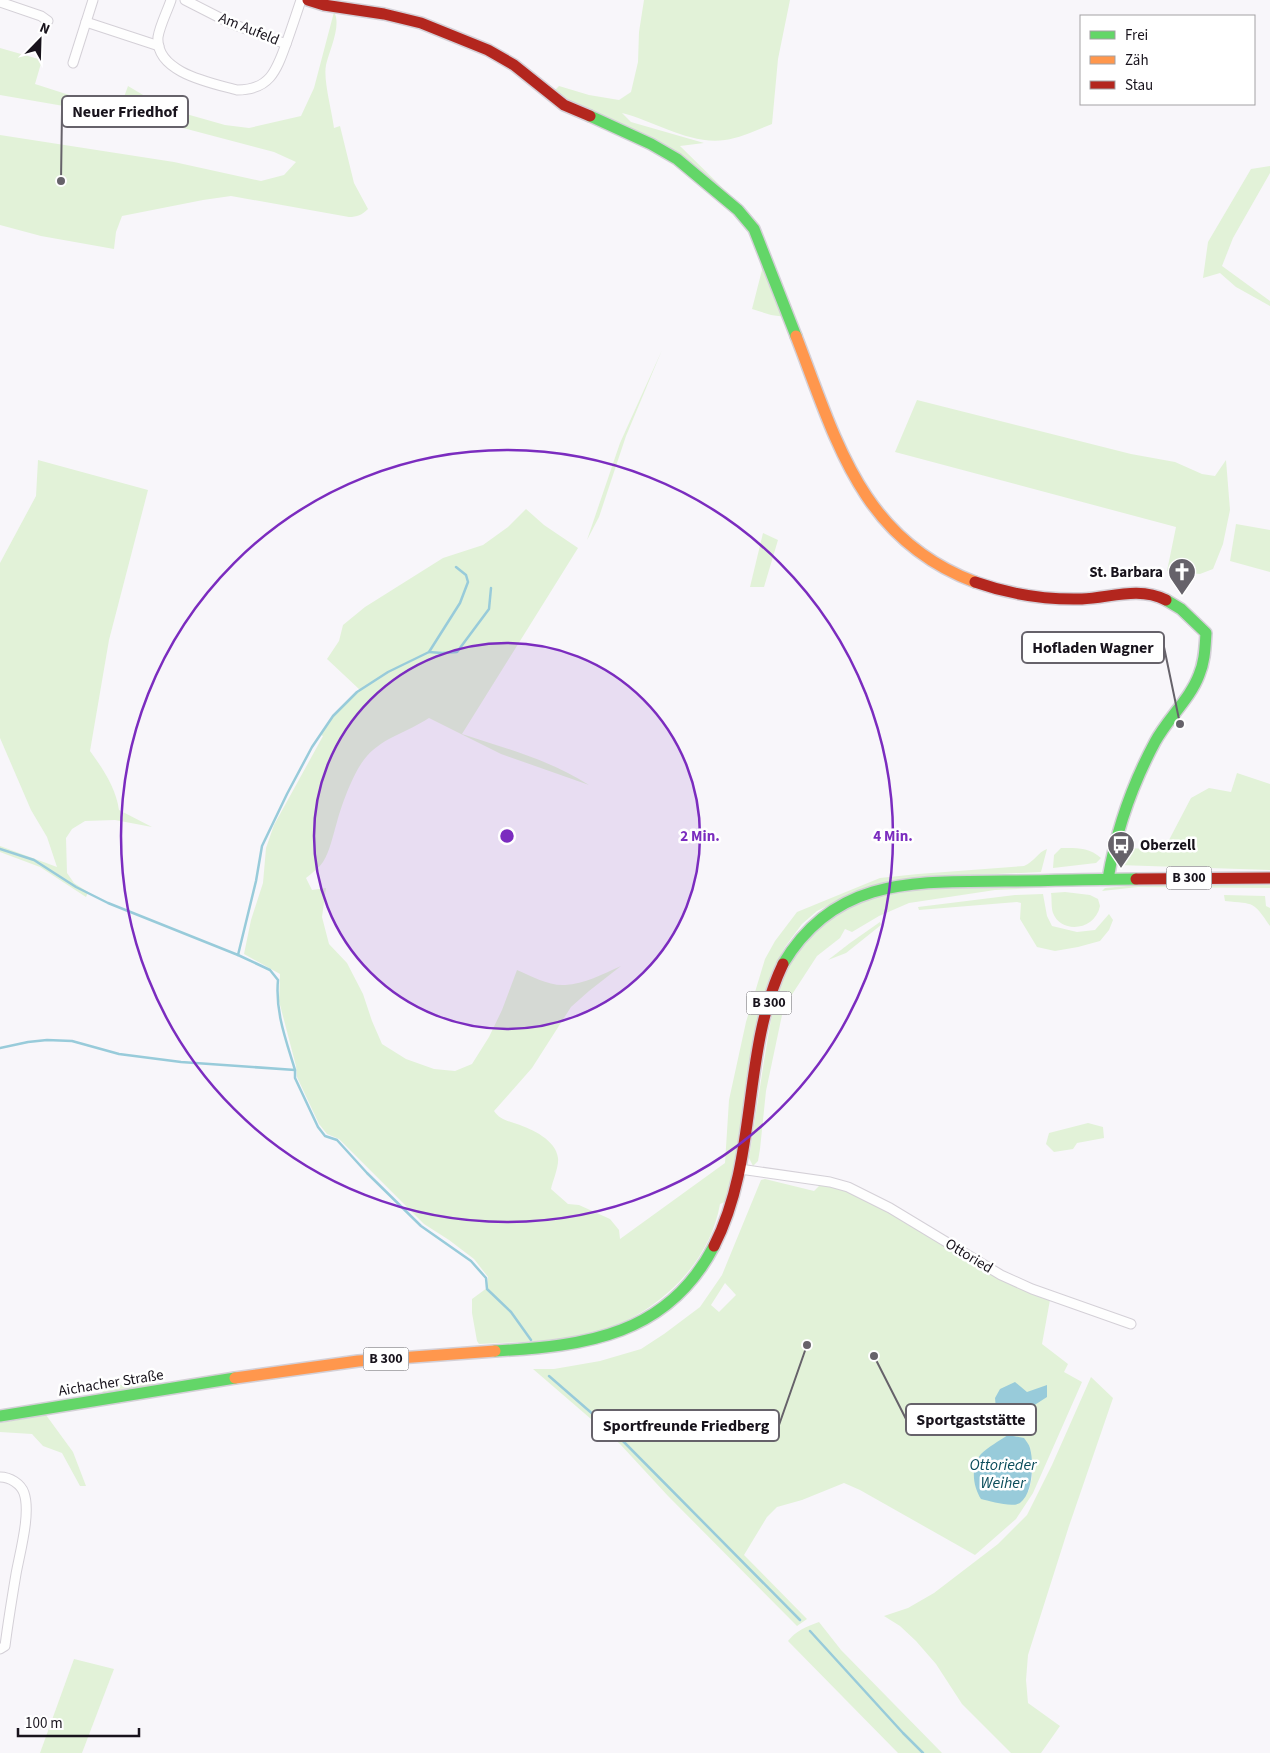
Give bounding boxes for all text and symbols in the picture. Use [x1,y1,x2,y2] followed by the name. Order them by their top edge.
[216,7,282,51] street label: Am Aufeld
[15,15,65,65] north arrow
[1080,15,1255,105] legend
[36,18,53,40] text: N
[1125,25,1148,46] text: Frei
[1125,50,1149,71] text: Zäh
[1125,75,1153,96] text: Stau
[62,96,188,127] callout: Neuer Friedhof
[72,101,178,123] text: Neuer Friedhof
[1167,557,1197,596] church icon: St. Barbara
[1089,562,1163,583] place label: St. Barbara
[1022,632,1164,663] callout: Hofladen Wagner
[1032,637,1154,659] text: Hofladen Wagner
[680,826,720,847] text: 2 Min.
[873,826,913,847] text: 4 Min.
[498,827,516,845] centre of rings
[1106,830,1136,869] bus stop icon: Oberzell
[1140,835,1196,856] place label: Oberzell
[1166,866,1212,890] road number: B 300
[746,991,792,1014] road number: B 300
[941,1234,997,1278] street label: Ottoried
[364,1348,408,1370] road number: B 300
[57,1364,165,1402] street label: Aichacher Straße
[906,1404,1036,1435] callout: Sportgaststätte
[916,1409,1026,1431] text: Sportgaststätte
[592,1410,779,1441] callout: Sportfreunde Friedberg
[603,1415,770,1437] text: Sportfreunde Friedberg
[969,1454,1038,1494] water label: Ottorieder Weiher
[18,1706,139,1738] scale bar
[25,1713,63,1734] text: 100 m

